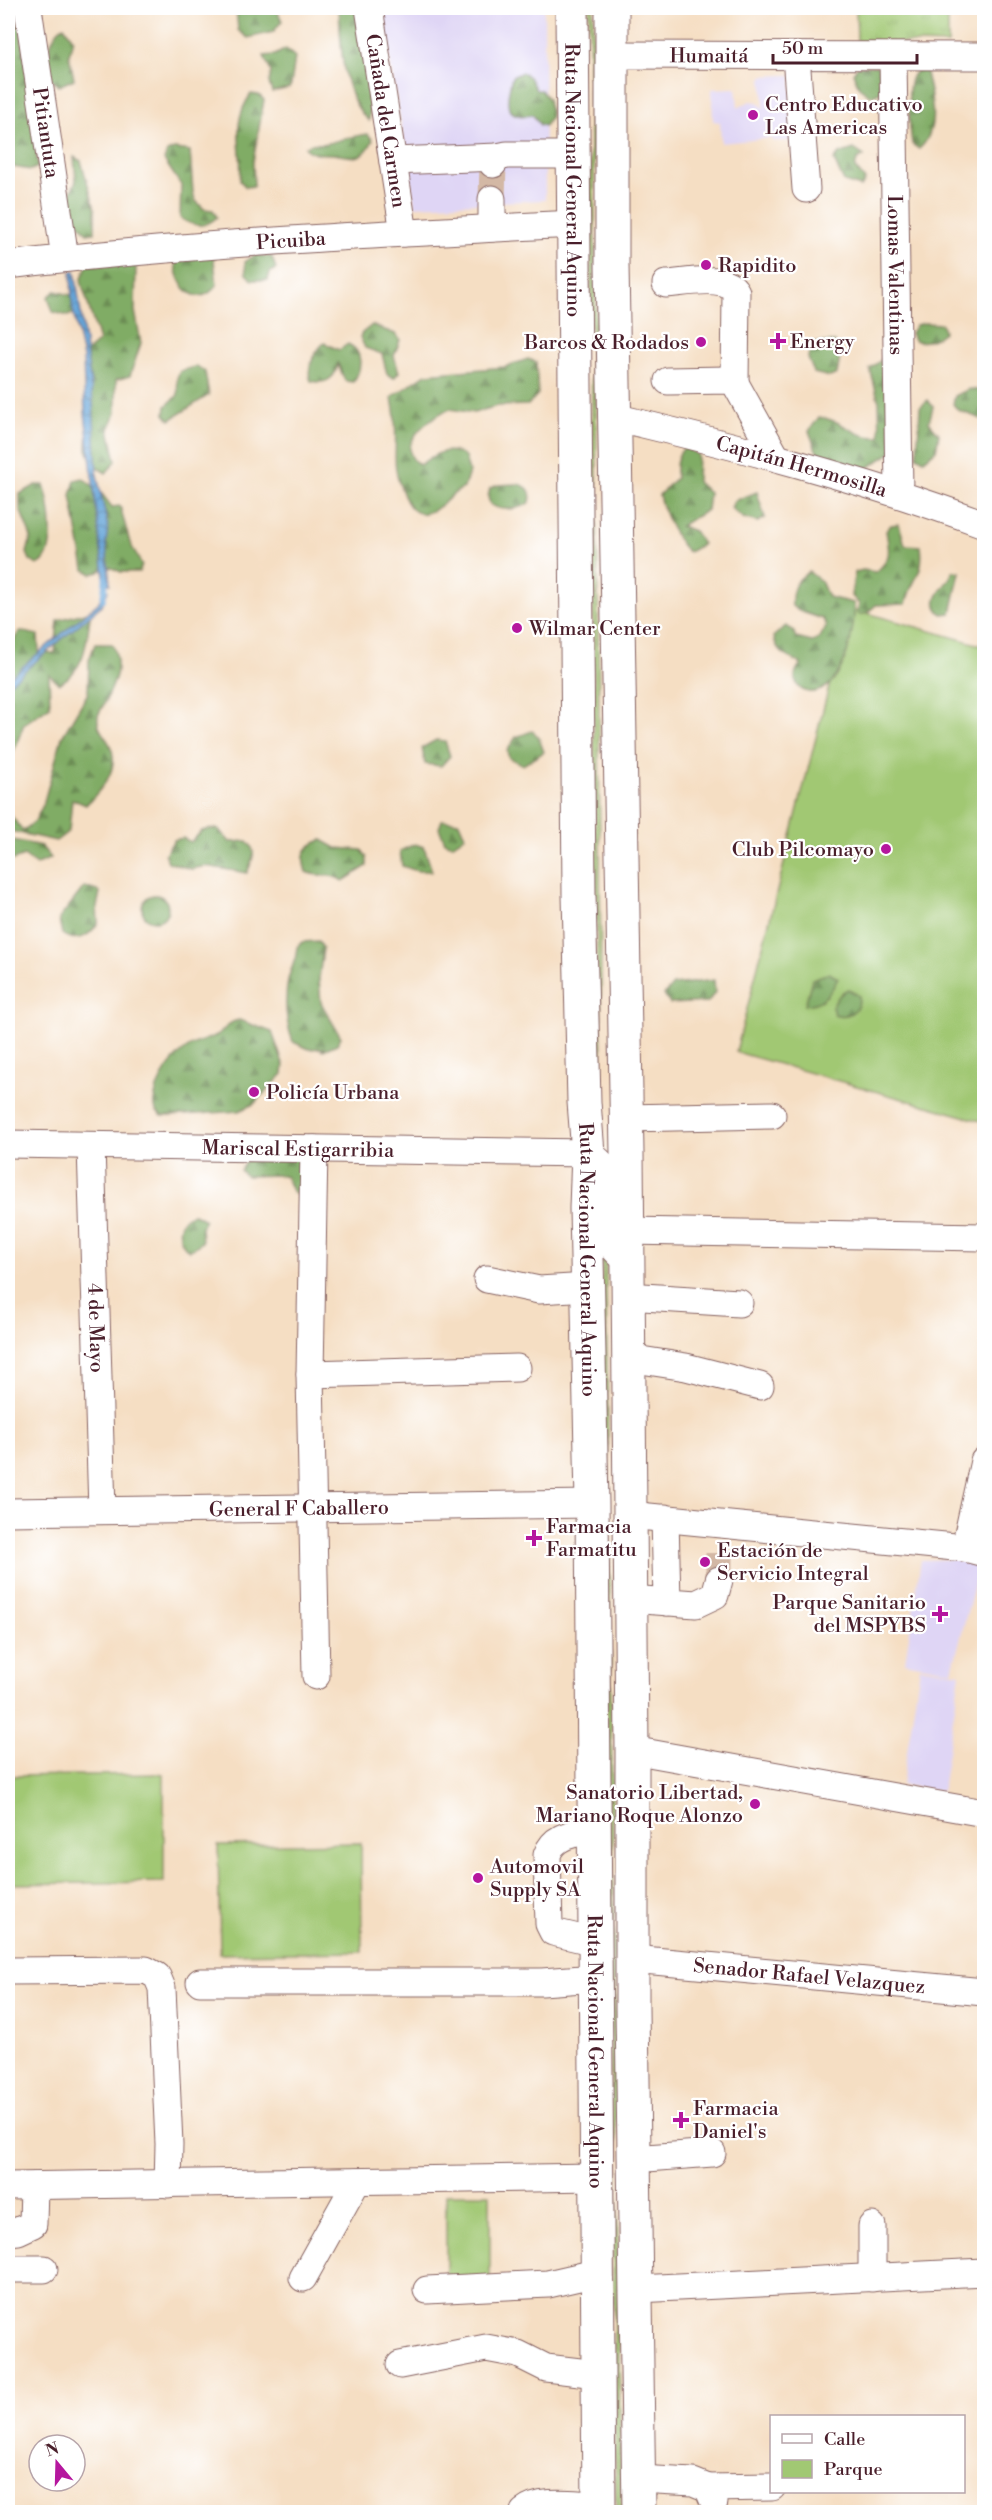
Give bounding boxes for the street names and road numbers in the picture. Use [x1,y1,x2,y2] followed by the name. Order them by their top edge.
[359,32,411,210] street label: Cañada del Carmen
[558,43,585,317] street label: Ruta Nacional General Aquino
[669,44,749,69] street label: Humaitá
[26,86,64,181] street label: Pitiantuta
[881,195,908,355] street label: Lomas Valentinas
[255,227,328,256] street label: Picuiba
[713,432,891,504] street label: Capitán Hermosilla
[572,1122,601,1397] street label: Ruta Nacional General Aquino
[202,1136,395,1164] street label: Mariscal Estigarribia
[81,1283,109,1373] street label: 4 de Mayo
[209,1496,389,1523] street label: General F Caballero
[581,1914,608,2189] street label: Ruta Nacional General Aquino
[692,1954,926,2000] street label: Senador Rafael Velazquez

